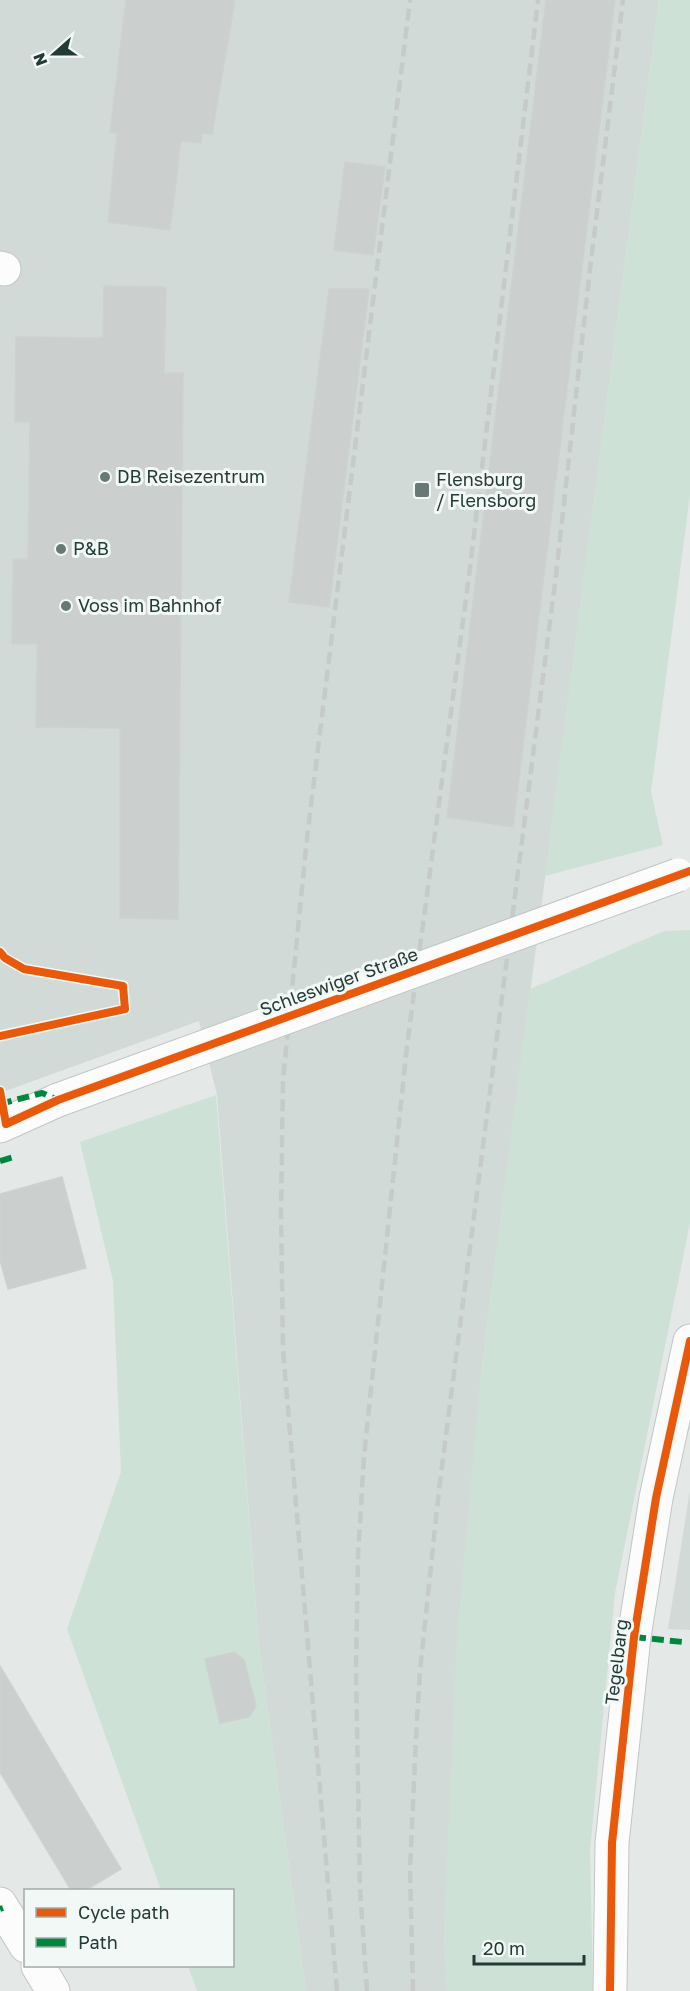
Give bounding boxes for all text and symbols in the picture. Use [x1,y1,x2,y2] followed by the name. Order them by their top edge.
[24,24,84,84] north arrow
[28,50,52,69] text: N
[117,465,265,487] place label: DB Reisezentrum
[436,468,536,511] place label: Flensburg / Flensborg
[98,470,112,484] marker: DB Reisezentrum
[413,481,431,499] marker: Flensburg / Flensborg
[73,537,109,559] place label: P&B
[54,542,68,556] marker: P&B
[78,594,222,616] place label: Voss im Bahnhof
[59,599,73,613] marker: Voss im Bahnhof
[257,942,421,1020] street label: Schleswiger Straße
[600,1618,632,1706] street label: Tegelbarg
[24,1889,234,1967] legend
[78,1901,170,1923] text: Cycle path
[474,1928,584,1966] scale bar
[78,1931,118,1953] text: Path
[483,1937,525,1959] text: 20 m

